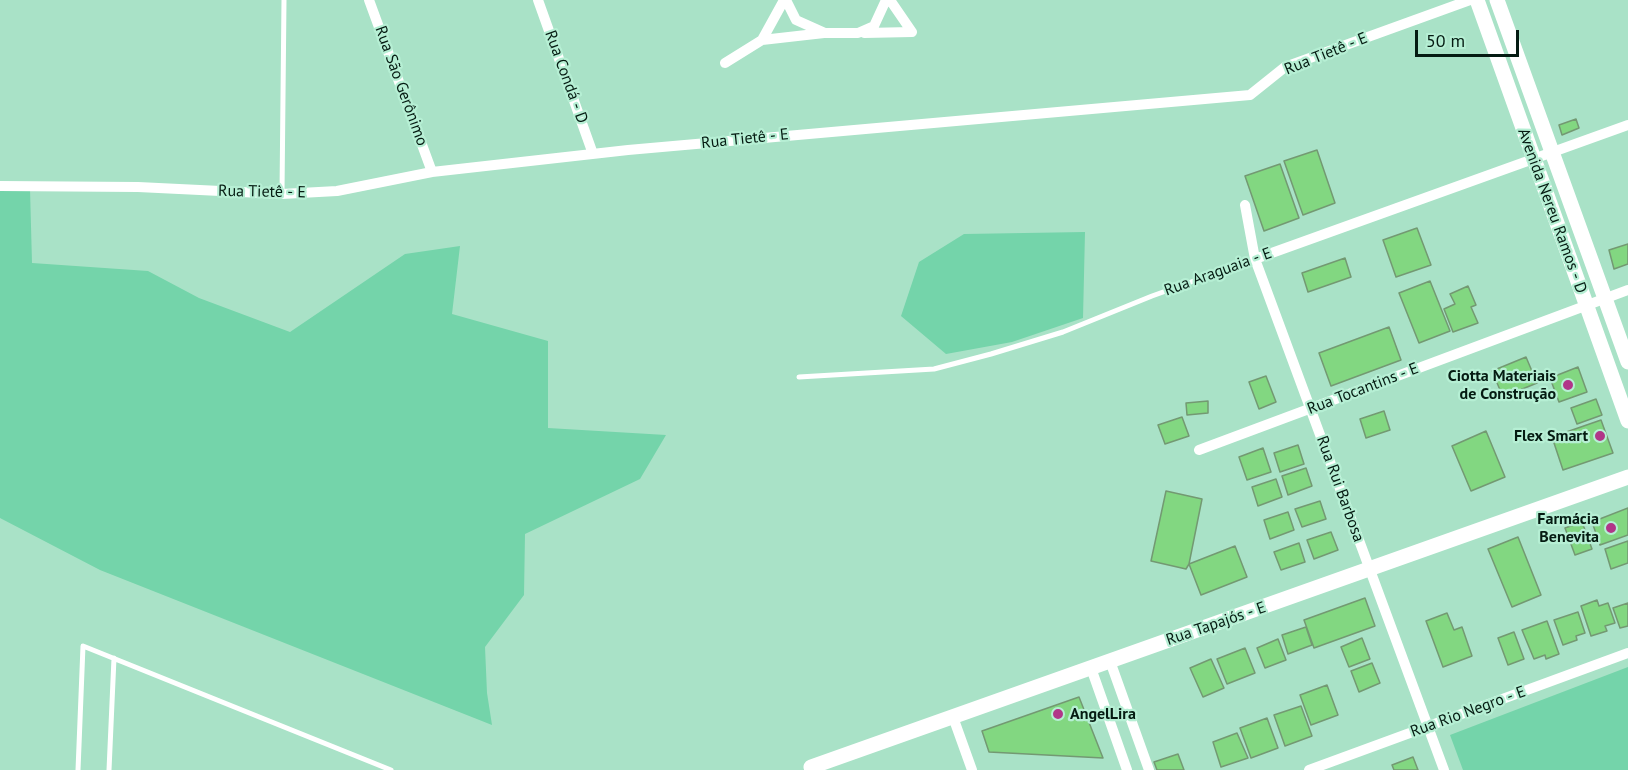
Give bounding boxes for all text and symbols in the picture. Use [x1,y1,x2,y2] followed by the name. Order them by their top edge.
[1418,18,1522,56] scale bar
[370,24,432,148] street label: Rua São Gerônimo
[540,28,592,126] street label: Rua Condá - D
[1282,29,1370,79] street label: Rua Tietê - E
[1426,29,1465,52] text: 50 m
[700,125,790,153] street label: Rua Tietê - E
[1513,126,1591,296] street label: Avenida Nereu Ramos - D
[218,182,306,202] street label: Rua Tietê - E
[1162,244,1274,300] street label: Rua Araguaia - E
[1305,359,1421,419] street label: Rua Tocantins - E
[1448,366,1556,404] place label: Ciotta Materiais de Construção
[1561,378,1575,392] marker: Ciotta Materiais de Construção
[1514,426,1588,446] place label: Flex Smart
[1593,429,1607,443] marker: Flex Smart
[1312,433,1368,545] street label: Rua Rui Barbosa
[1537,509,1599,547] place label: Farmácia Benevita
[1604,521,1618,535] marker: Farmácia Benevita
[1164,598,1268,650] street label: Rua Tapajós - E
[1408,682,1528,742] street label: Rua Rio Negro - E
[1070,704,1136,724] place label: AngelLira
[1051,707,1065,721] marker: AngelLira

